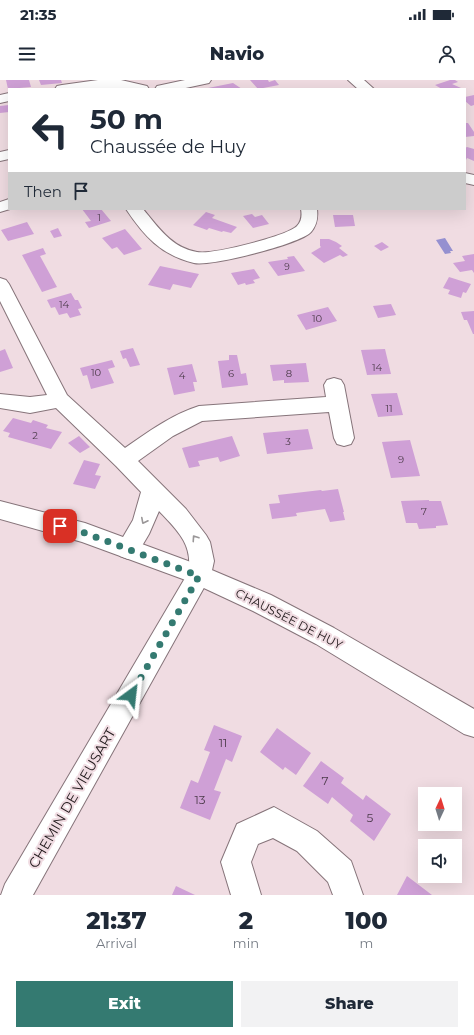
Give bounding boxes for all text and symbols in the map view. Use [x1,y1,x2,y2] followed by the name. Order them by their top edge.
[20,5,56,24] text: 21:35
[16,43,38,65] icon: menu
[210,43,264,65] text: Navio
[436,43,458,65] icon: person
[90,102,163,136] text: 50 m
[24,104,76,156] icon: left
[90,136,246,158] text: Chaussée de Huy
[70,180,92,202] icon: arrive
[24,182,62,201] text: Then
[97,212,101,223] house number: 1
[284,261,290,272] house number: 9
[59,298,69,311] house number: 14
[312,312,322,325] house number: 10
[372,361,382,374] house number: 14
[91,366,101,379] house number: 10
[228,367,234,380] house number: 6
[286,367,292,380] house number: 8
[179,369,186,382] house number: 4
[385,402,393,415] house number: 11
[32,429,38,442] house number: 2
[285,435,291,448] house number: 3
[398,453,404,466] house number: 9
[421,505,427,518] house number: 7
[43,509,77,543] pin
[49,515,71,537] icon: arrive
[141,517,149,524] one-way arrow
[192,535,200,542] one-way arrow
[233,585,346,652] street label: CHAUSSÉE DE HUY
[110,674,152,716] position arrow
[24,725,120,871] street label: CHEMIN DE VIEUSART
[219,735,227,750] house number: 11
[321,773,329,788] house number: 7
[418,787,462,831] north arrow
[418,787,462,883] map controls
[194,792,206,807] house number: 13
[367,810,374,825] house number: 5
[418,839,462,883] button: sound
[86,906,147,935] text: 21:37
[239,906,253,935] text: 2
[345,906,388,935] text: 100
[96,935,137,951] text: Arrival
[233,935,259,951] text: min
[360,935,373,951] text: m
[16,981,233,1027] button: Exit
[241,981,458,1027] button: Share

